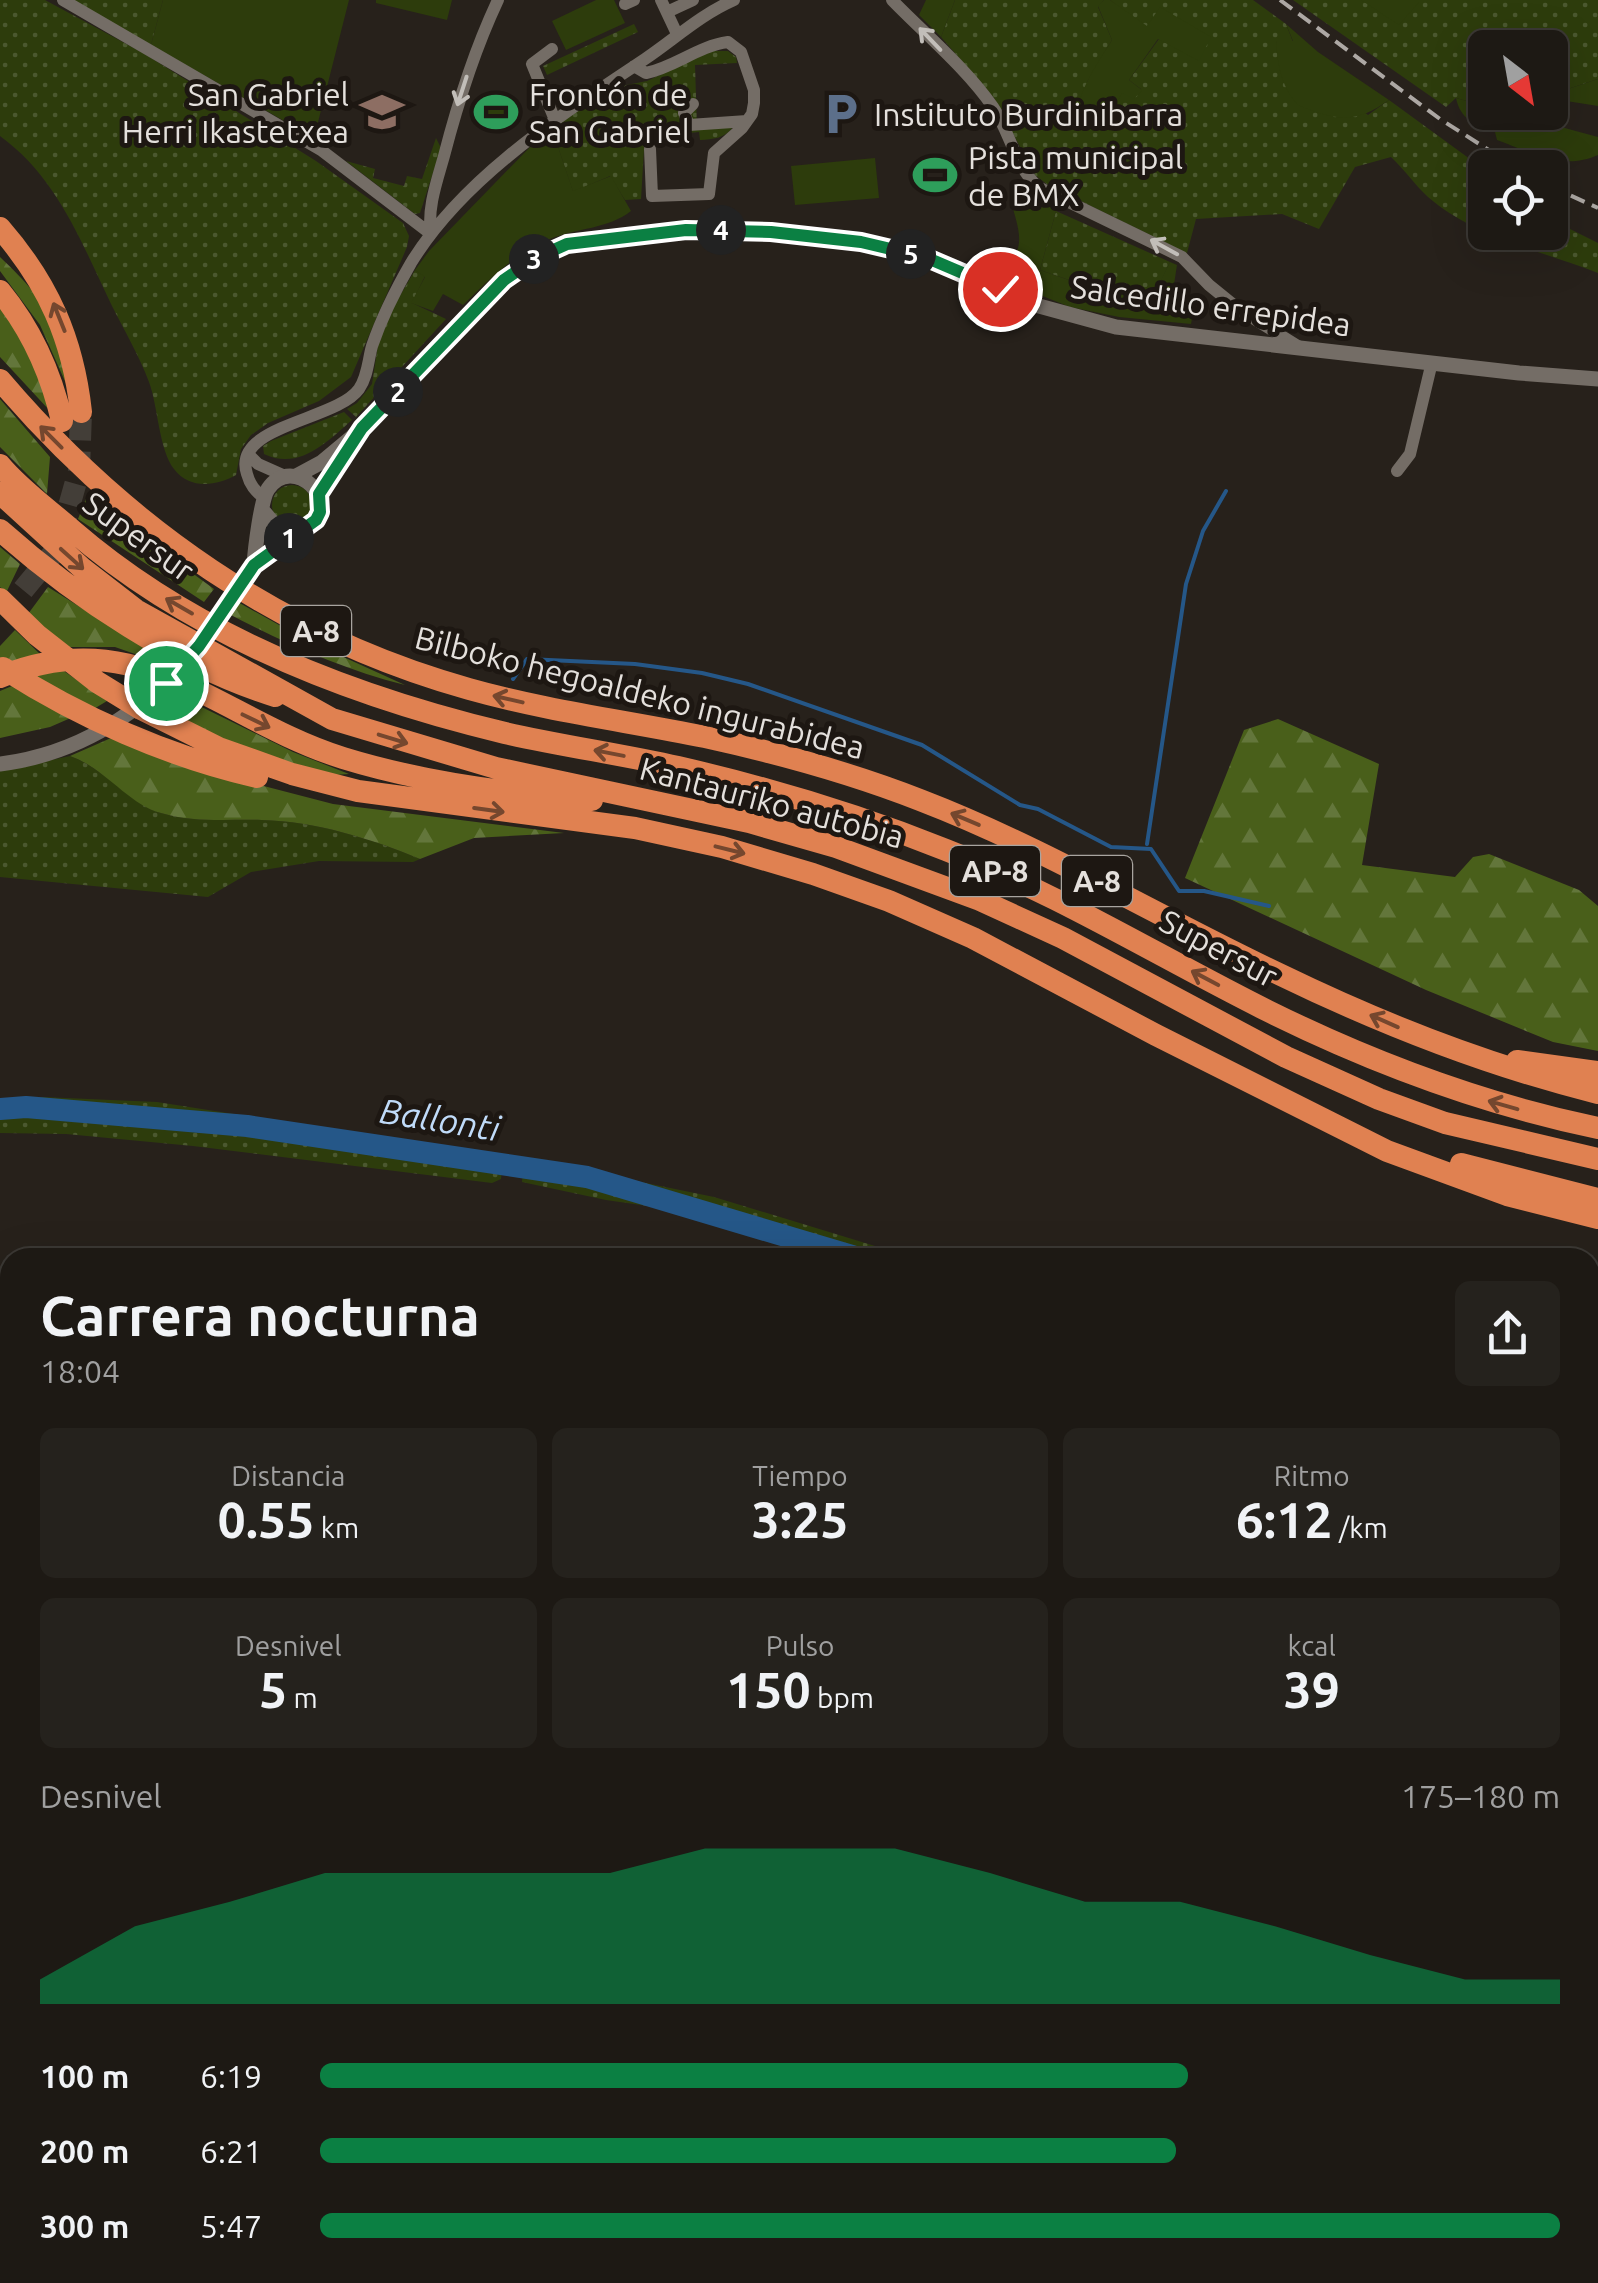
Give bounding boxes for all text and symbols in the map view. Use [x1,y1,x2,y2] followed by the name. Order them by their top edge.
[918,27,942,52] one-way arrow
[1468,30,1568,130] north arrow
[1468,30,1568,250] map controls
[452,74,470,106] one-way arrow
[122,76,349,149] place label: San Gabriel Herri Ikastetxea
[529,76,690,149] place label: Frontón de San Gabriel
[358,88,406,136] school or university icon: San Gabriel Herri Ikastetxea
[472,88,520,136] sports icon: Frontón de San Gabriel
[817,90,865,138] parking icon: Instituto Burdinibarra
[874,96,1183,132] place label: Instituto Burdinibarra
[968,139,1183,212] place label: Pista municipal de BMX
[1468,150,1568,250] button: locate
[911,151,959,199] sports icon: Pista municipal de BMX
[696,205,746,255] pin: 4
[713,214,729,245] text: 4
[886,229,936,279] pin: 5
[509,234,559,284] pin: 3
[1150,236,1179,256] one-way arrow
[903,238,919,269] text: 5
[526,243,542,274] text: 3
[958,247,1043,332] pin
[973,262,1028,317] icon: check
[1069,268,1353,342] street label: Salcedillo errepidea
[49,303,67,333] one-way arrow
[373,367,423,417] pin: 2
[390,376,406,407] text: 2
[39,426,63,450] one-way arrow
[77,484,201,588] street label: Supersur
[264,513,314,563] pin: 1
[281,522,297,553] text: 1
[59,547,84,570] one-way arrow
[165,596,194,616] one-way arrow
[281,606,351,656] road number: A-8
[412,619,868,765] street label: Bilboko hegoaldeko ingurabidea
[124,641,209,726] pin
[139,656,194,711] icon: arrive
[493,689,525,707] one-way arrow
[240,713,270,732] one-way arrow
[377,732,408,750] one-way arrow
[594,743,626,762] one-way arrow
[636,749,908,855] street label: Kantauriko autobia
[472,801,505,819] one-way arrow
[950,809,981,827] one-way arrow
[714,841,745,860] one-way arrow
[950,846,1040,896] road number: AP-8
[1062,856,1132,906] road number: A-8
[1154,902,1284,994] street label: Supersur
[1191,967,1221,987] one-way arrow
[1369,1011,1400,1029] one-way arrow
[377,1090,504,1148] water label: Ballonti
[1488,1095,1519,1113] one-way arrow
[1455,1281,1560,1386] button: share
[40,1285,480,1346] text: Carrera nocturna
[40,1353,120,1389] text: 18:04
[231,1460,345,1491] text: Distancia
[752,1460,848,1491] text: Tiempo
[1274,1460,1350,1491] text: Ritmo
[218,1491,314,1547] text: 0.55
[752,1491,848,1547] text: 3:25
[1236,1491,1333,1547] text: 6:12
[314,1512,359,1543] text: km
[1333,1512,1388,1543] text: /km
[235,1630,342,1661] text: Desnivel
[766,1630,834,1661] text: Pulso
[1287,1630,1336,1661] text: kcal
[259,1661,287,1717] text: 5
[726,1661,811,1717] text: 150
[1283,1661,1340,1717] text: 39
[287,1682,318,1713] text: m
[811,1682,874,1713] text: bpm
[40,1778,162,1814] text: Desnivel
[1401,1778,1560,1814] text: 175–180 m
[40,2058,129,2094] text: 100 m
[200,2058,262,2094] text: 6:19
[40,2133,129,2169] text: 200 m
[200,2133,262,2169] text: 6:21
[40,2208,129,2244] text: 300 m
[200,2208,262,2244] text: 5:47

